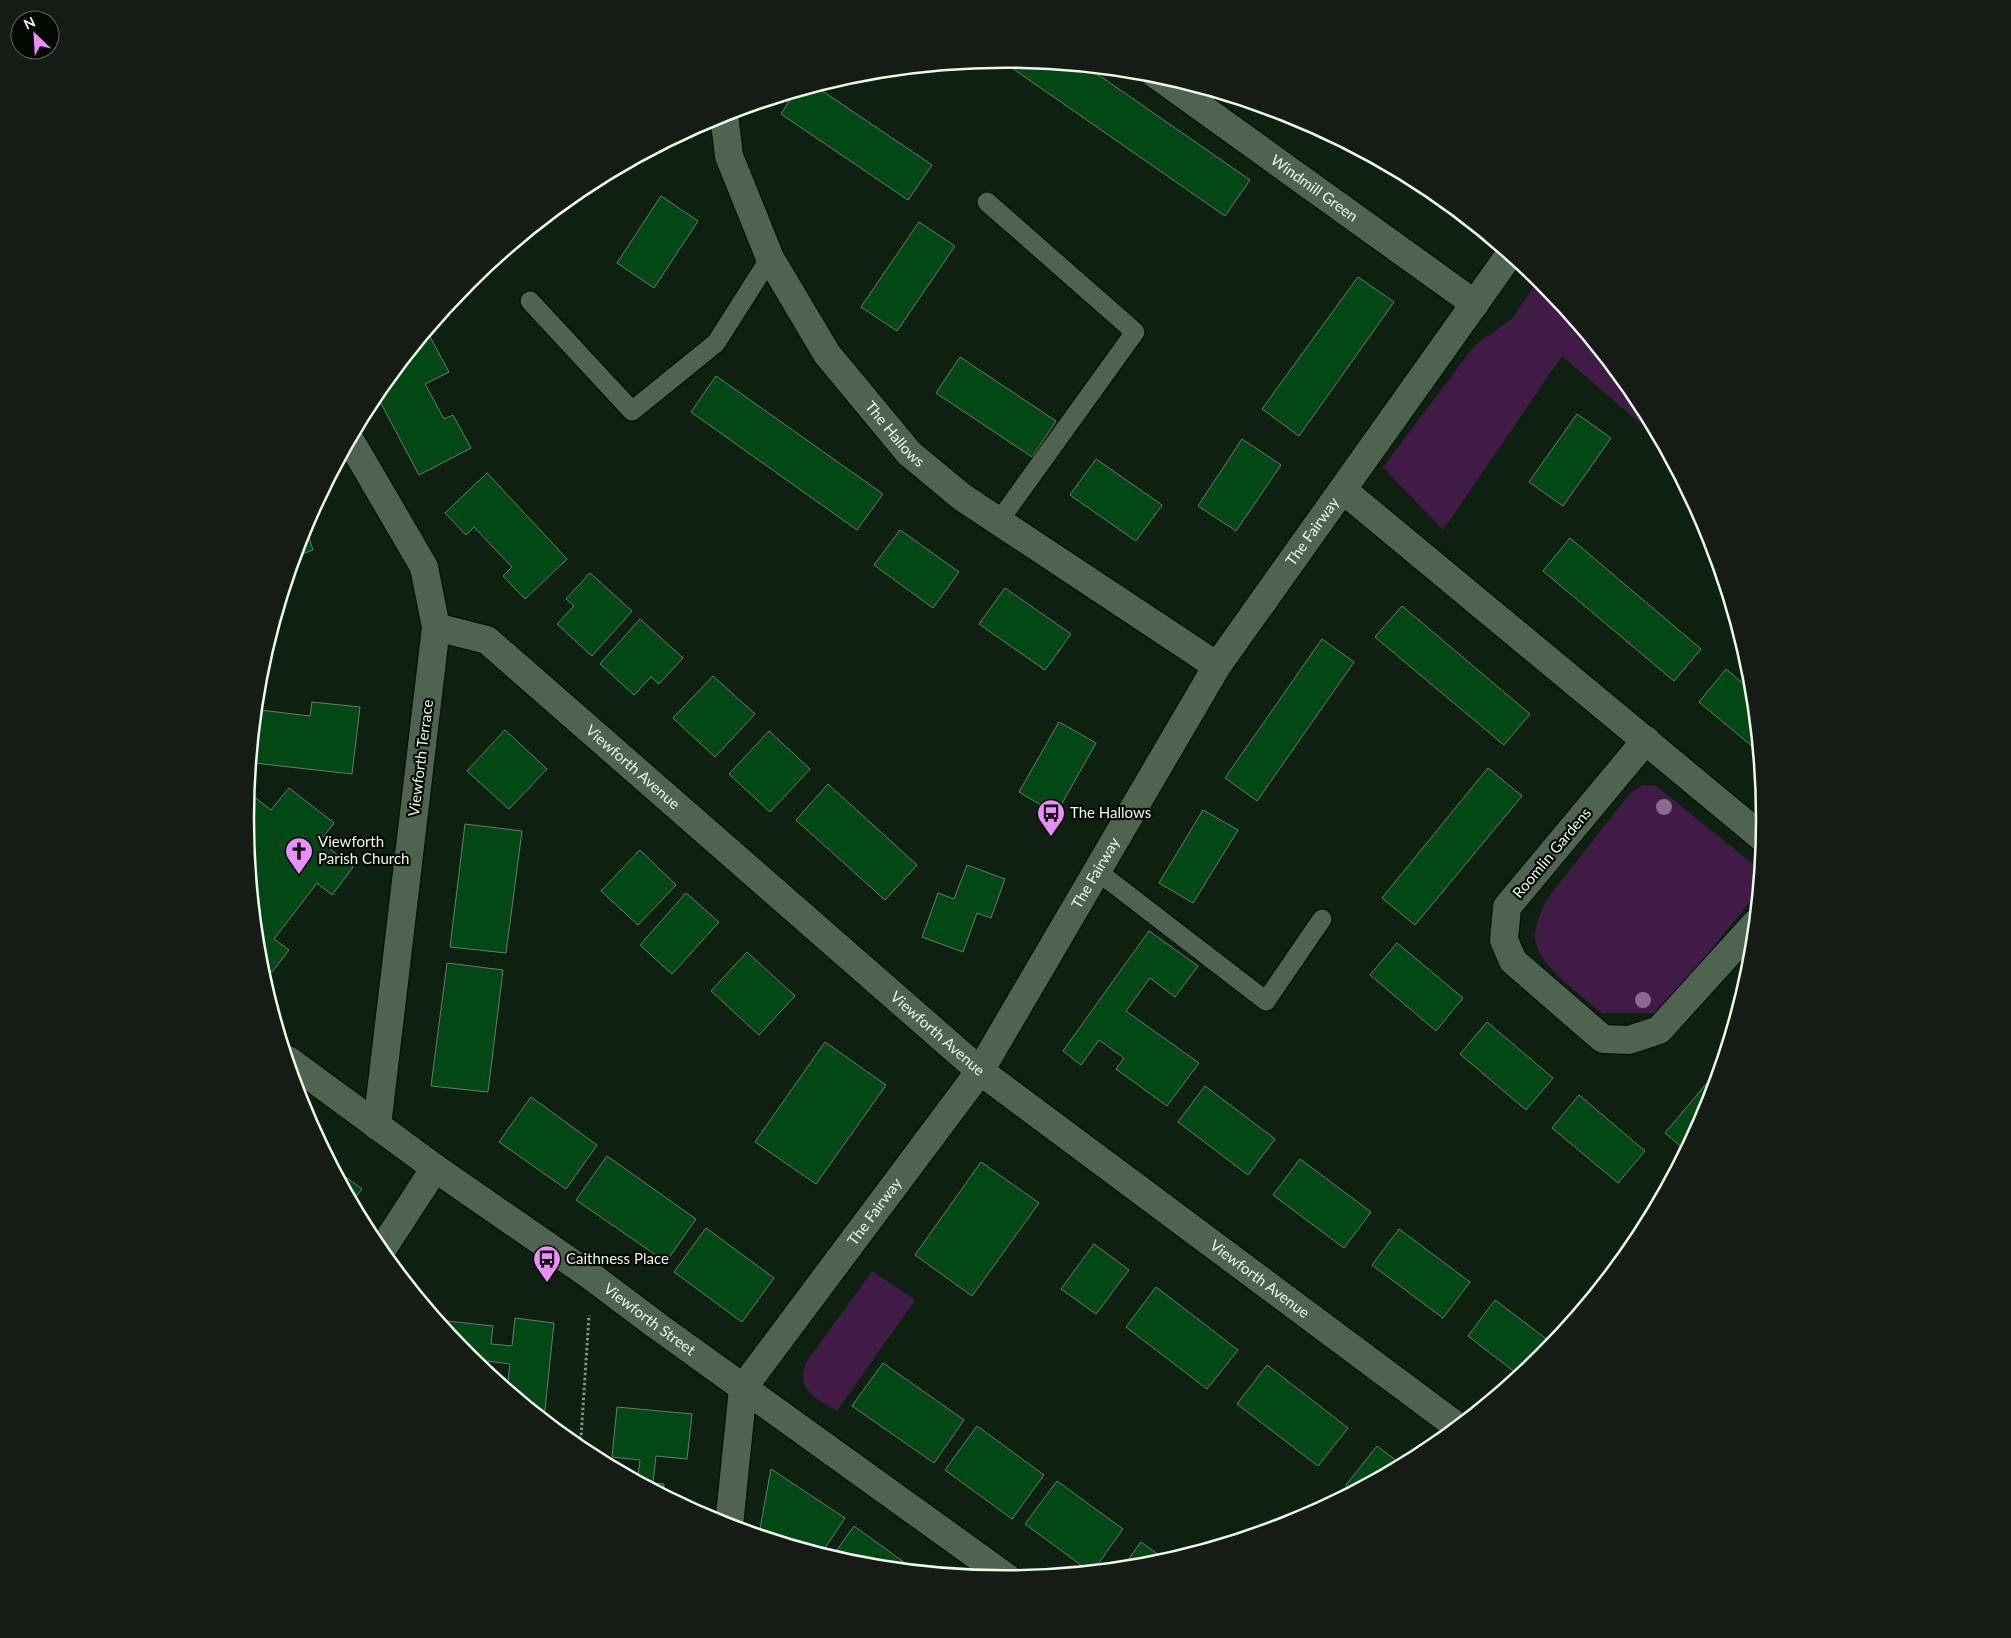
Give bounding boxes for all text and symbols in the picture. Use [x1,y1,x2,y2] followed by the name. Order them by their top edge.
[10,10,60,60] north arrow
[21,13,38,33] text: N
[1268,150,1362,225] street label: Windmill Green
[862,397,929,470] street label: The Hallows
[1281,493,1342,569] street label: The Fairway
[404,698,436,817] street label: Viewforth Terrace
[582,721,684,813] street label: Viewforth Avenue
[1036,798,1066,837] bus stop icon: The Hallows
[1070,803,1151,821] place label: The Hallows
[1508,804,1594,901] street label: Roomlin Gardens
[318,832,409,867] place label: Viewforth Parish Church
[1067,834,1123,912] street label: The Fairway
[284,836,314,875] church icon: Viewforth Parish Church
[887,987,989,1079] street label: Viewforth Avenue
[843,1174,905,1248] street label: The Fairway
[1207,1236,1313,1321] street label: Viewforth Avenue
[532,1244,562,1283] bus stop icon: Caithness Place
[566,1249,669,1267] place label: Caithness Place
[601,1279,700,1359] street label: Viewforth Street

